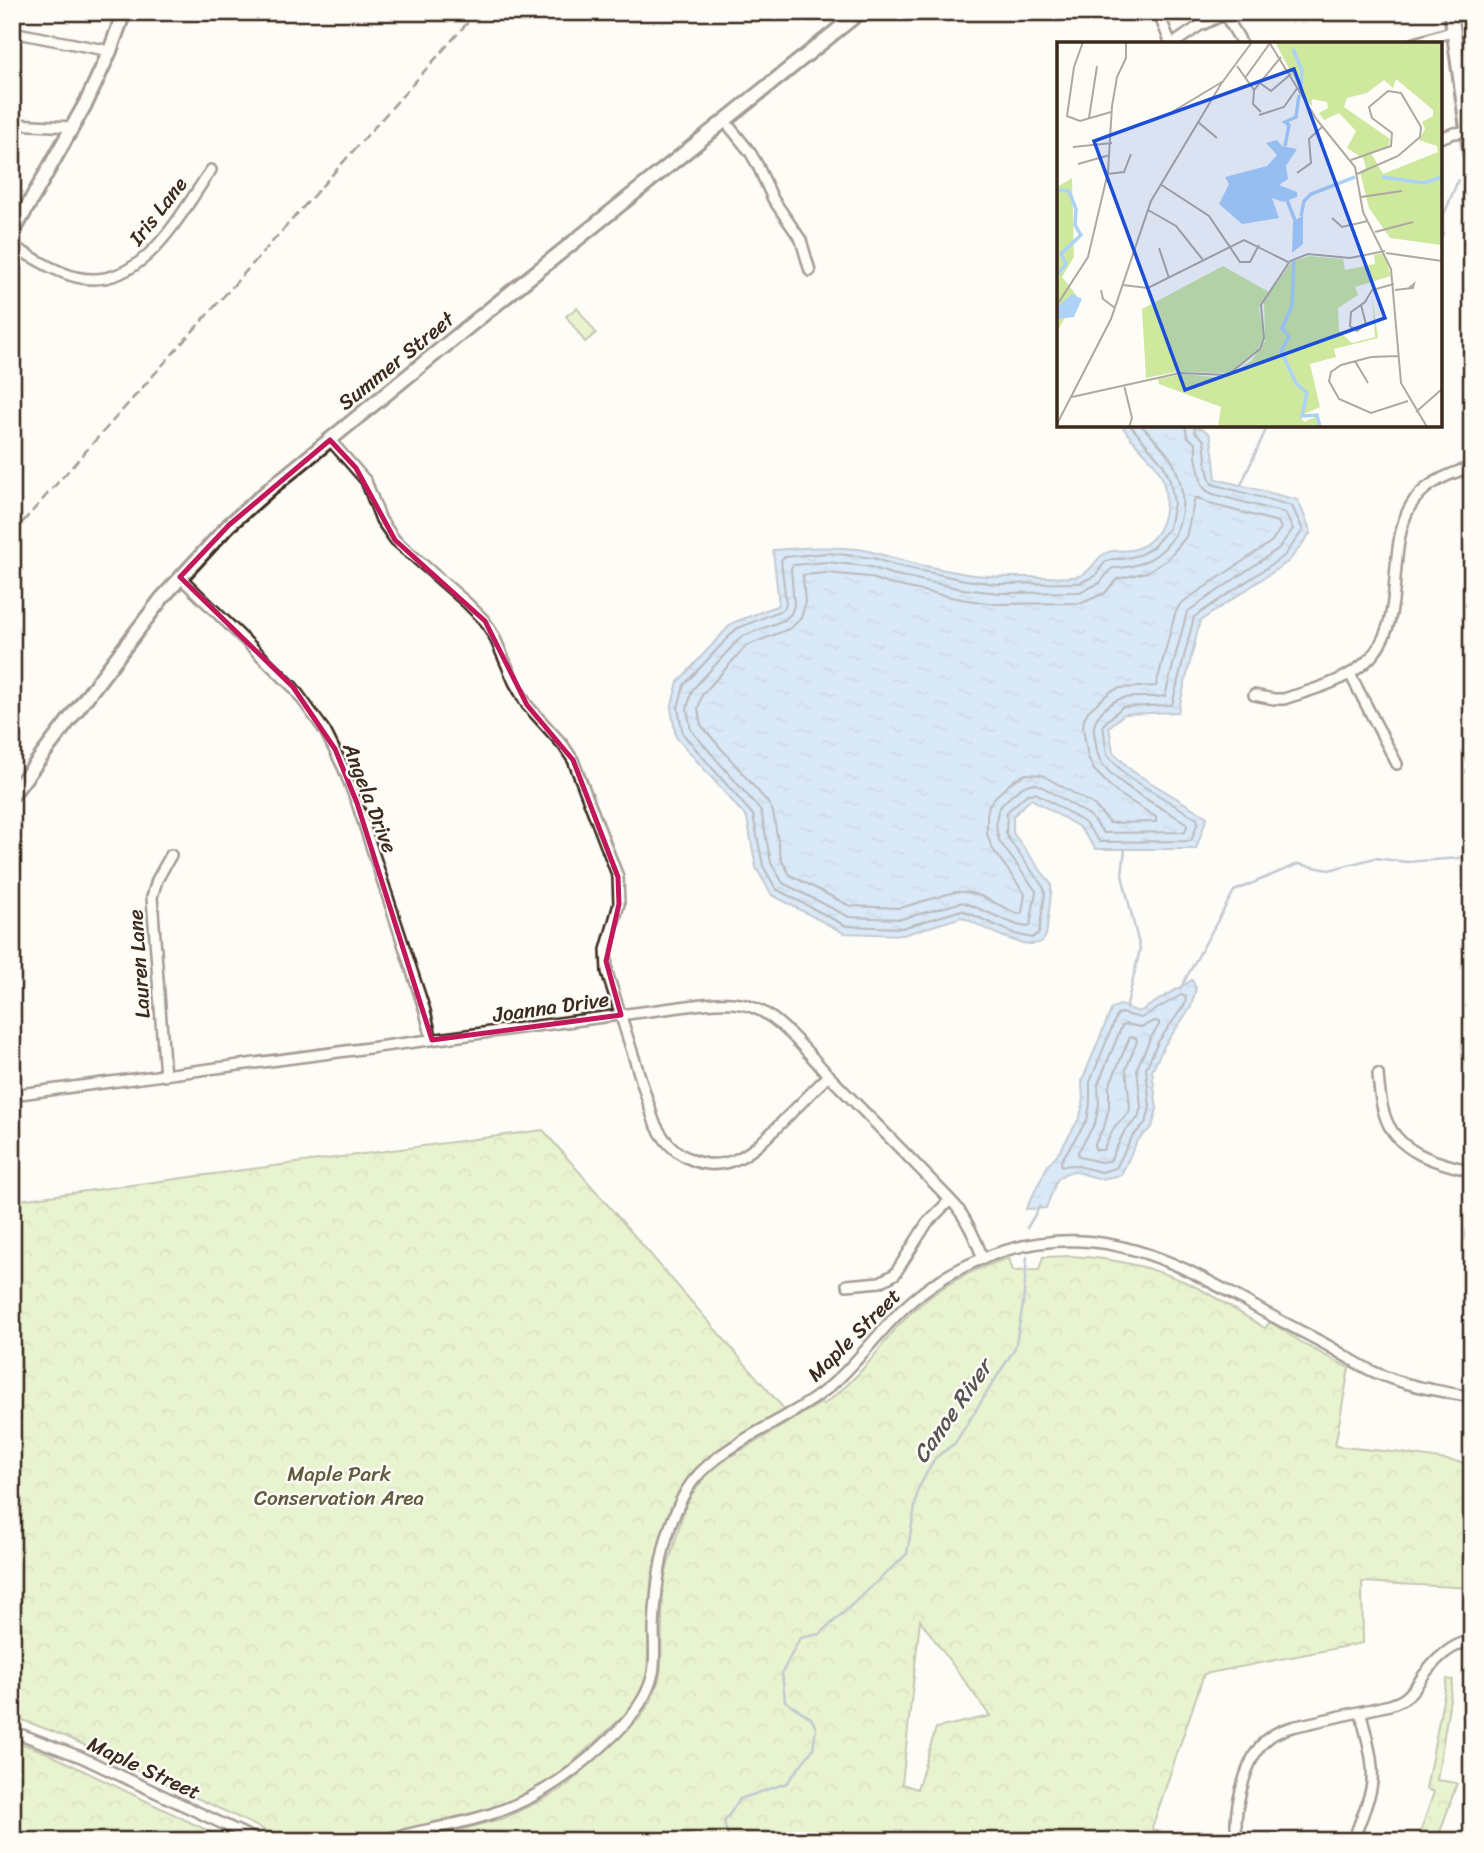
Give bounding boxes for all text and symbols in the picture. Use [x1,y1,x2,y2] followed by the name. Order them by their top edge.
[1057,42,1442,427] inset map
[118,168,197,255] street label: Iris Lane
[329,301,464,420] street label: Summer Street
[331,736,409,859] street label: Angela Drive
[116,908,162,1020] street label: Lauren Lane
[489,980,612,1034] street label: Joanna Drive
[798,1279,910,1391] street label: Maple Street
[901,1348,1005,1472] water label: Canoe River
[254,1455,424,1517] park label: Maple Park Conservation Area
[81,1725,207,1811] street label: Maple Street

